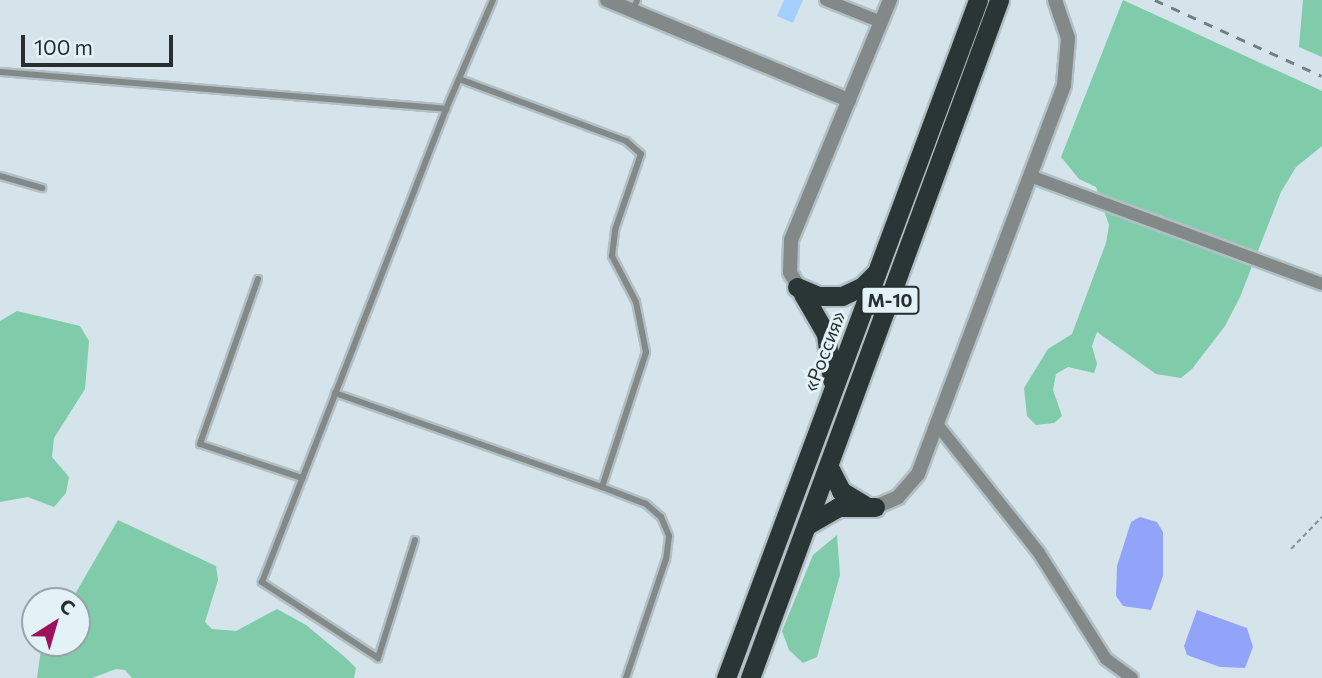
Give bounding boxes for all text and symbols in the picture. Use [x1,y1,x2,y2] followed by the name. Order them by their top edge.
[24,21,177,65] scale bar
[34,34,93,59] text: 100 m
[860,286,920,314] road number: М-10
[798,308,850,394] street label: «Россия»
[21,587,91,657] north arrow
[56,593,80,620] text: С

